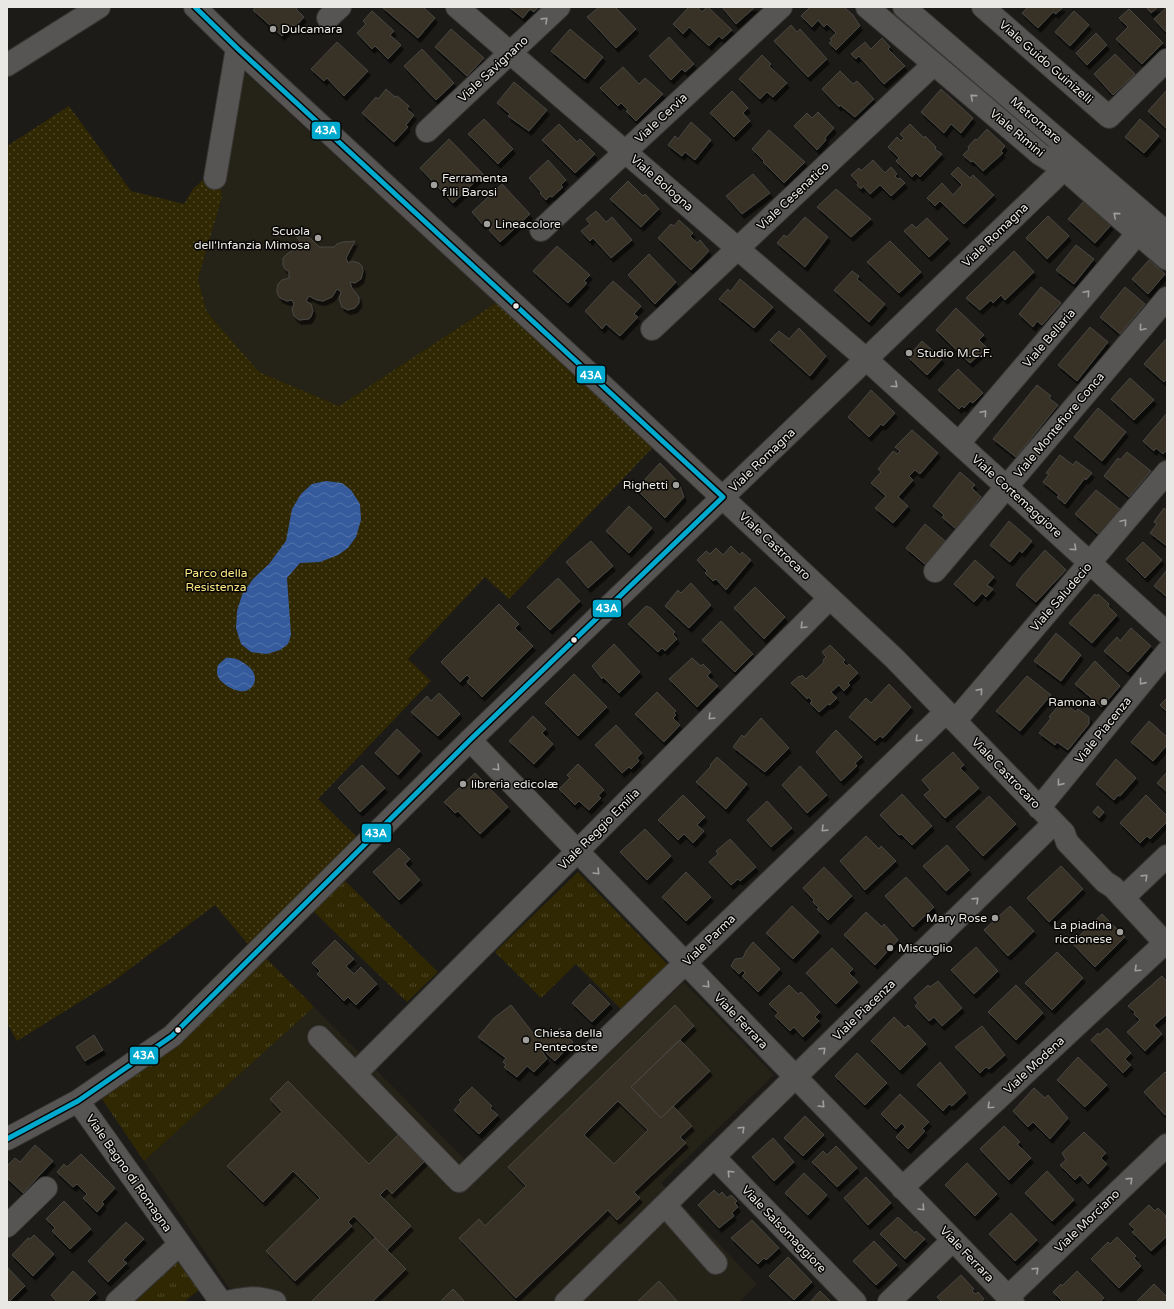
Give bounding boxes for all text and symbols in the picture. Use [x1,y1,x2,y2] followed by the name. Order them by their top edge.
[540,17,548,25] one-way arrow
[996,17,1096,107] street label: Viale Guido Guinizelli
[281,22,342,36] place label: Dulcamara
[268,24,278,34] marker: Dulcamara
[455,33,531,105] street label: Viale Savignano
[632,90,690,146] street label: Viale Cervia
[970,94,978,101] one-way arrow
[1007,94,1065,146] street label: Metromare
[987,106,1047,160] street label: Viale Rimini
[311,121,341,140] line badge: 43A
[315,124,337,137] text: 43A
[628,152,696,214] street label: Viale Bologna
[754,159,832,233] street label: Viale Cesenatico
[442,171,508,199] place label: Ferramenta f.lli Barosi
[429,180,439,190] marker: Ferramenta f.lli Barosi
[959,200,1031,270] street label: Viale Romagna
[1114,212,1121,219] one-way arrow
[495,217,561,231] place label: Lineacolore
[482,219,492,229] marker: Lineacolore
[194,224,310,252] place label: Scuola dell'Infanzia Mimosa
[313,233,323,243] marker: Scuola dell'Infanzia Mimosa
[1082,291,1089,298] one-way arrow
[511,301,521,311] unlabelled marker
[1020,306,1078,370] street label: Viale Bellaria
[1139,323,1146,330] one-way arrow
[917,346,992,360] place label: Studio M.C.F.
[904,348,914,358] marker: Studio M.C.F.
[576,365,606,384] line badge: 43A
[580,369,602,382] text: 43A
[1011,369,1107,481] street label: Viale Montefiore Conca
[890,380,898,388] one-way arrow
[980,411,987,418] one-way arrow
[726,425,798,495] street label: Viale Romagna
[969,452,1065,540] street label: Viale Cortemaggiore
[623,478,668,492] place label: Righetti
[671,480,681,490] marker: Righetti
[736,509,814,583] street label: Viale Castrocaro
[1120,520,1127,527] one-way arrow
[1069,544,1077,551] one-way arrow
[1027,560,1095,634] street label: Viale Saludecio
[185,566,247,594] park label: Parco della Resistenza
[592,599,622,618] line badge: 43A
[596,602,618,615] text: 43A
[800,621,808,628] one-way arrow
[569,635,579,645] unlabelled marker
[1140,678,1147,685] one-way arrow
[976,689,983,696] one-way arrow
[1072,694,1134,766] street label: Viale Piacenza
[1048,695,1096,709] place label: Ramona
[1099,697,1109,707] marker: Ramona
[708,713,716,720] one-way arrow
[915,734,923,742] one-way arrow
[969,735,1043,811] street label: Viale Castrocaro
[492,763,500,771] one-way arrow
[471,777,558,791] place label: libreria edicolæ
[1058,778,1065,786] one-way arrow
[458,779,468,789] marker: libreria edicolæ
[556,786,642,872] street label: Viale Reggio Emilia
[361,823,392,843] line badge: 43A
[821,824,829,832] one-way arrow
[365,827,387,840] text: 43A
[592,867,600,875] one-way arrow
[1140,874,1148,882] one-way arrow
[971,897,979,905] one-way arrow
[680,911,738,969] street label: Viale Parma
[926,911,987,925] place label: Mary Rose
[990,913,1000,923] marker: Mary Rose
[1053,918,1112,946] place label: La piadina riccionese
[1115,927,1125,937] marker: La piadina riccionese
[898,941,953,955] place label: Miscuglio
[885,943,895,953] marker: Miscuglio
[1134,965,1142,972] one-way arrow
[830,977,898,1043] street label: Viale Piacenza
[702,980,710,988] one-way arrow
[711,990,771,1052] street label: Viale Ferrara
[173,1025,183,1035] unlabelled marker
[534,1026,602,1054] place label: Chiesa della Pentecoste
[1001,1033,1067,1097] street label: Viale Modena
[521,1035,531,1045] marker: Chiesa della Pentecoste
[129,1046,159,1065] line badge: 43A
[818,1047,826,1054] one-way arrow
[133,1049,155,1062] text: 43A
[817,1100,825,1108] one-way arrow
[987,1101,995,1108] one-way arrow
[83,1112,175,1234] street label: Viale Bagno di Romagna
[737,1126,745,1134] one-way arrow
[727,1170,735,1178] one-way arrow
[1125,1177,1133,1185] one-way arrow
[739,1183,829,1276] street label: Viale Salsomaggiore
[1052,1187,1122,1255] street label: Viale Morciano
[918,1203,925,1211] one-way arrow
[937,1223,997,1285] street label: Viale Ferrara
[1031,1267,1039,1275] one-way arrow

